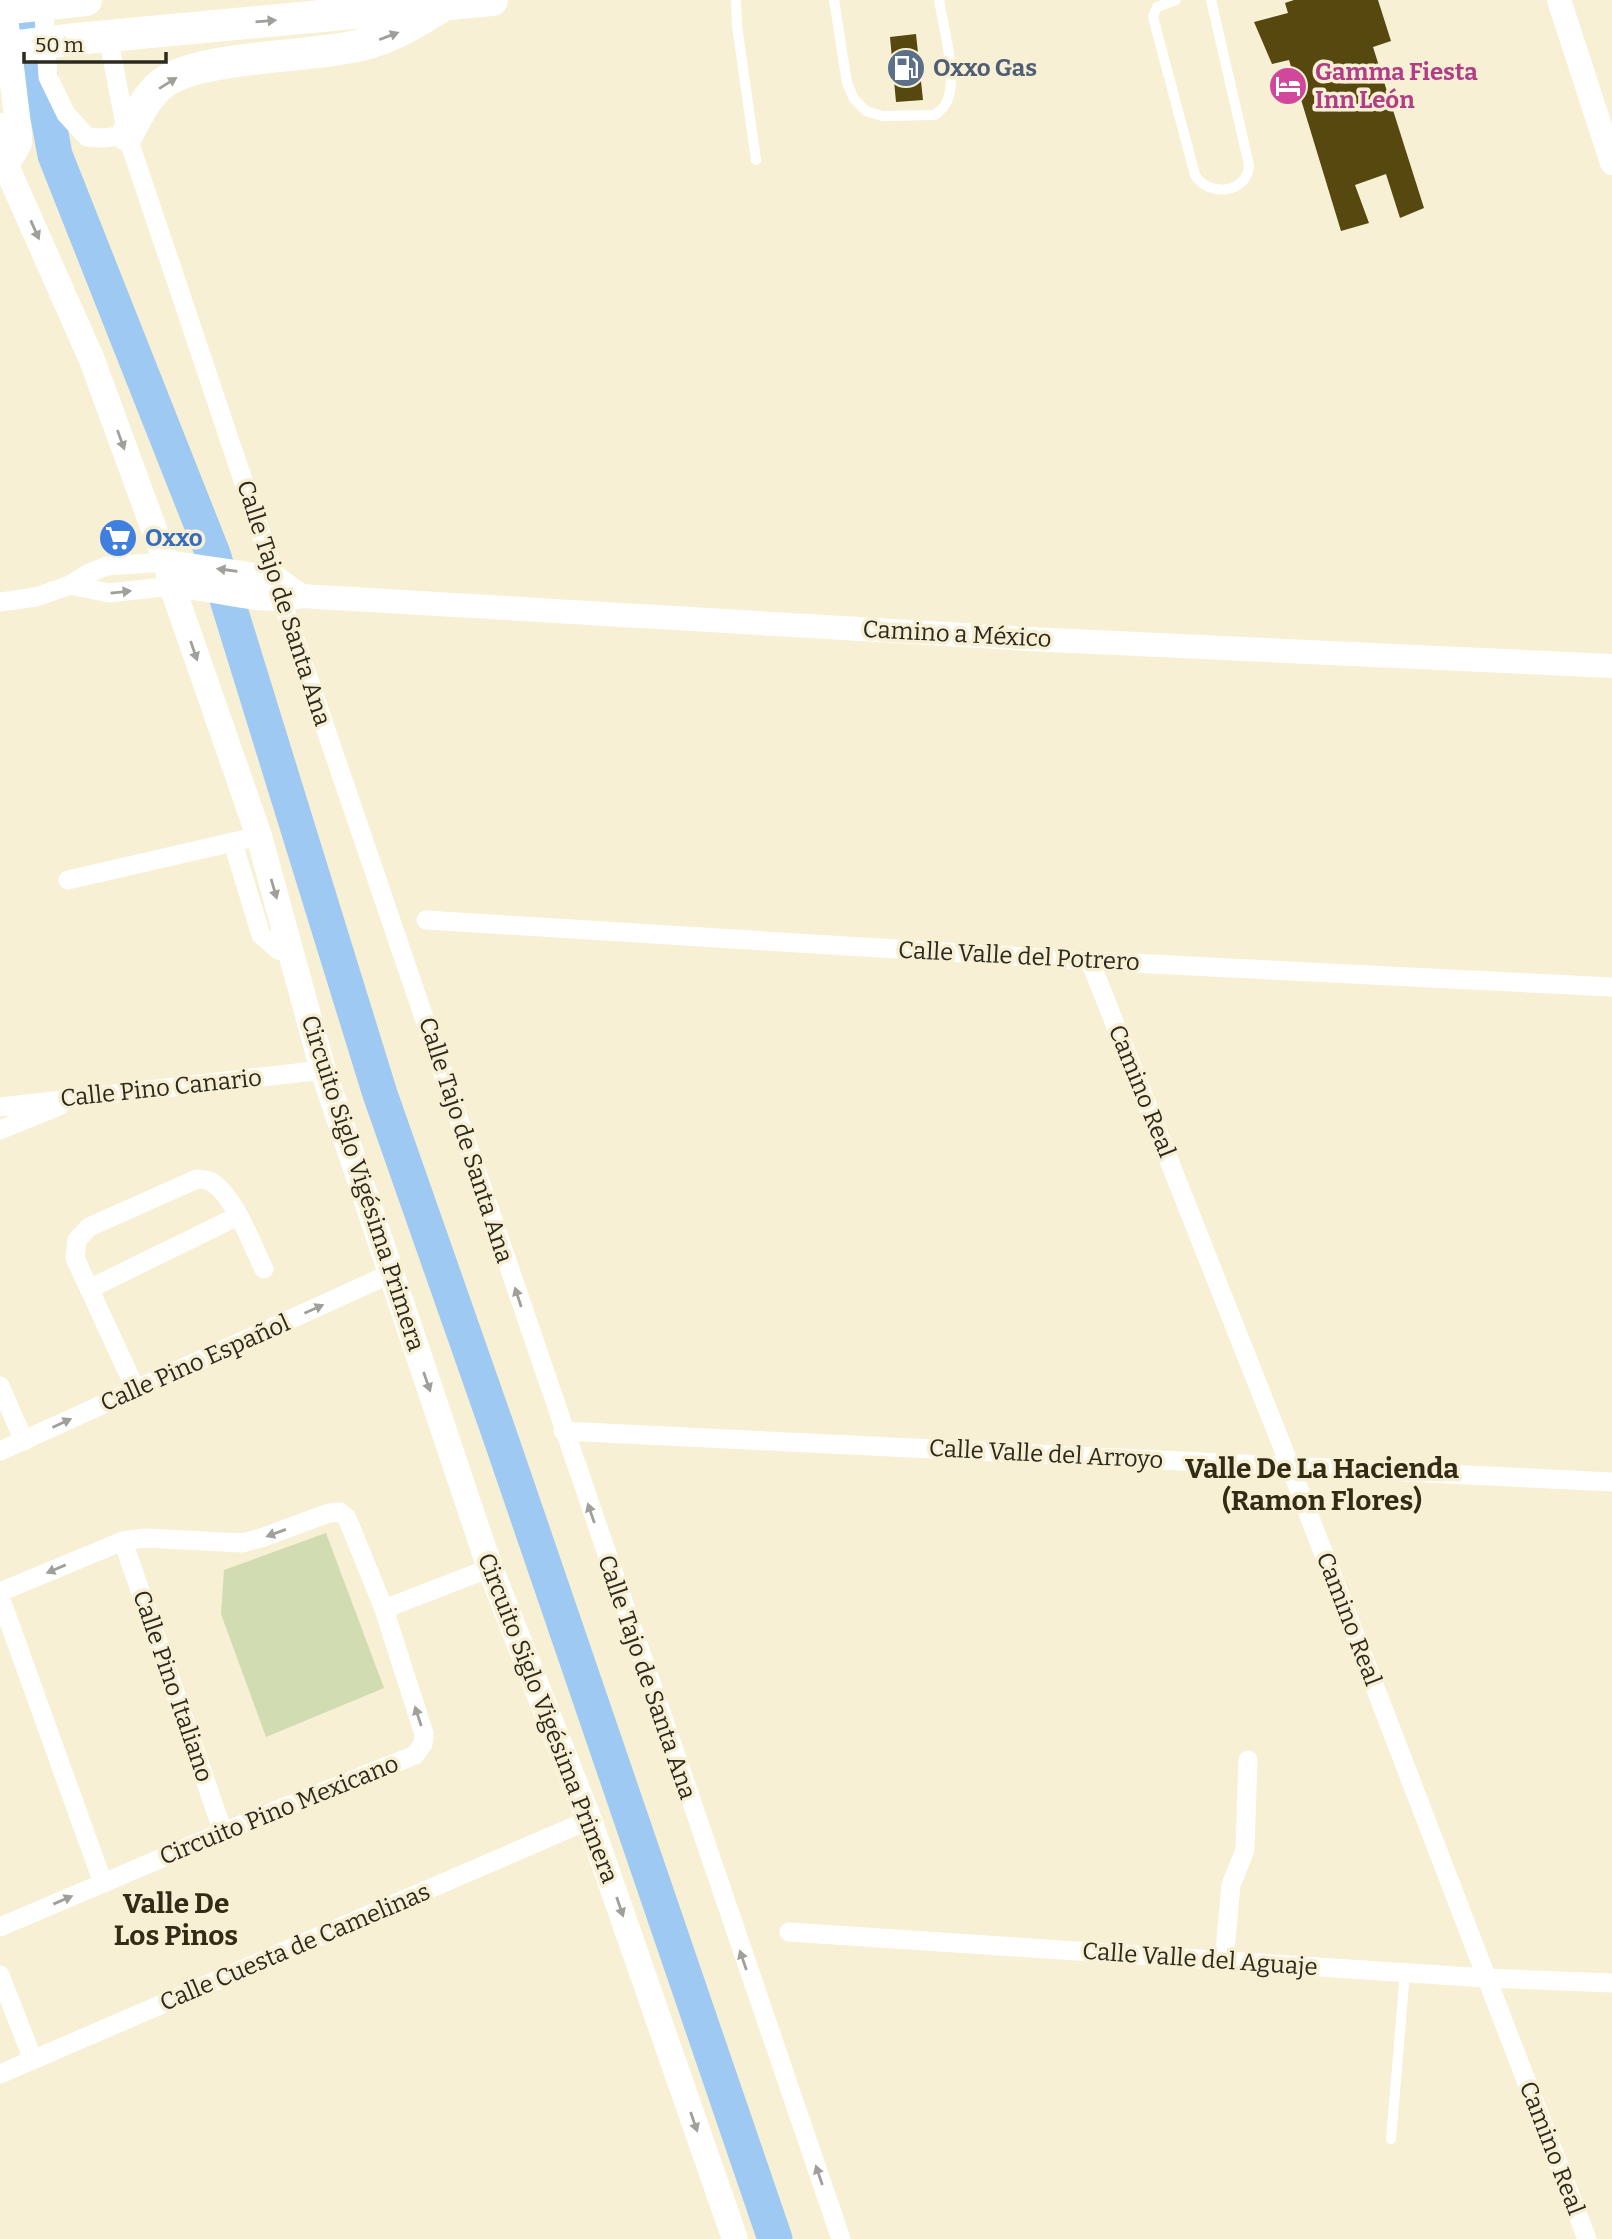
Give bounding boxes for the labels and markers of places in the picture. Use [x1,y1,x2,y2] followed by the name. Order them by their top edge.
[885,47,927,89] fuel station icon: Oxxo Gas
[933,54,1037,82] place label: Oxxo Gas
[1315,58,1478,114] place label: Gamma Fiesta Inn León
[1267,65,1309,107] hotel icon: Gamma Fiesta Inn León
[97,517,139,559] supermarket icon: Oxxo
[145,524,203,552] place label: Oxxo

